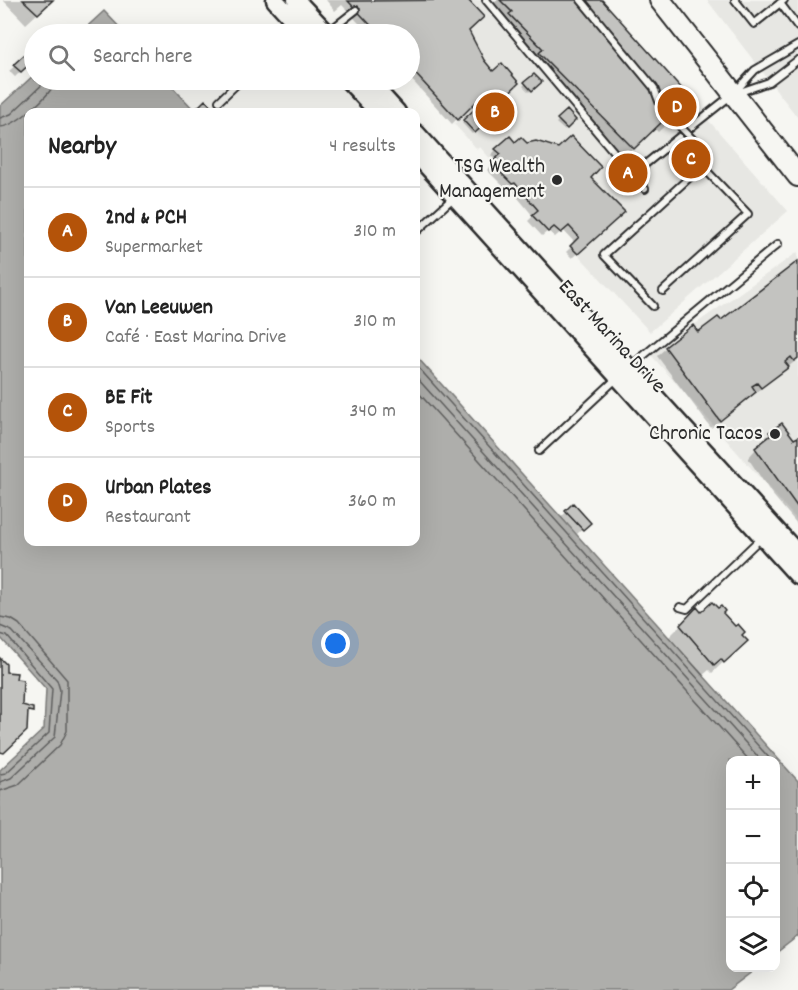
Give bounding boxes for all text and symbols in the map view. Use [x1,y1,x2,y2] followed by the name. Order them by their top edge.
[24,24,420,90] search box
[45,41,78,74] icon: search
[93,42,192,73] text: Search here
[658,84,696,130] pin: D
[476,90,514,134] pin: B
[48,129,116,166] text: Nearby
[329,133,396,161] text: 4 results
[672,136,710,182] pin: C
[608,150,648,195] pin: A
[439,152,545,208] place label: TSG Wealth Management
[550,173,564,187] marker: TSG Wealth Management
[105,203,187,234] text: 2nd & PCH
[62,218,73,246] text: A
[354,218,396,246] text: 310 m
[105,234,203,262] text: Supermarket
[550,273,672,401] street label: East Marina Drive
[105,293,213,324] text: Van Leeuwen
[63,308,72,336] text: B
[354,308,396,336] text: 310 m
[105,324,286,352] text: Café · East Marina Drive
[105,383,152,414] text: BE Fit
[63,398,72,426] text: C
[350,398,396,426] text: 340 m
[105,414,155,442] text: Sports
[649,419,763,450] place label: Chronic Tacos
[768,427,782,441] marker: Chronic Tacos
[105,473,211,504] text: Urban Plates
[62,488,73,516] text: D
[348,488,396,516] text: 360 m
[105,504,191,532] text: Restaurant
[321,629,350,658] your location
[726,756,780,972] map controls
[726,756,780,810] button: +
[726,810,780,864] button: −
[726,864,780,918] button: locate
[726,918,780,972] button: layers

